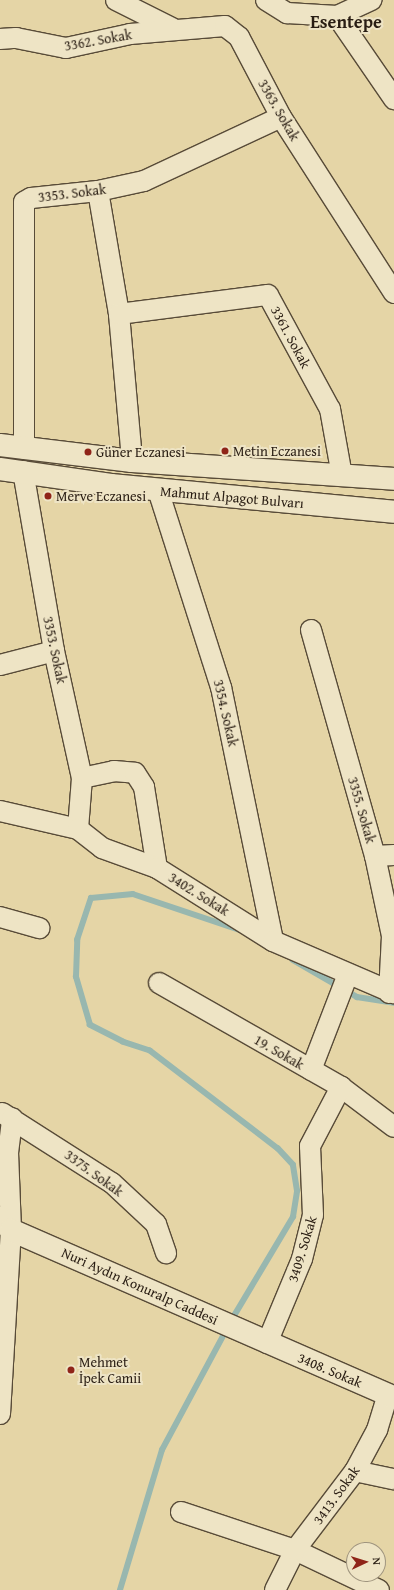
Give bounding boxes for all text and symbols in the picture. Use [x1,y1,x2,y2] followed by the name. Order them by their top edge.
[310,11,382,33] district label: Esentepe
[63,26,133,54] street label: 3362. Sokak
[255,76,303,144] street label: 3363. Sokak
[37,181,107,205] street label: 3353. Sokak
[268,303,314,371] street label: 3361. Sokak
[233,443,321,459] place label: Metin Eczanesi
[96,444,185,460] place label: Güner Eczanesi
[220,446,230,456] marker: Metin Eczanesi
[83,447,93,457] marker: Güner Eczanesi
[159,482,305,512] street label: Mahmut Alpagot Bulvarı
[56,488,146,504] place label: Merve Eczanesi
[43,491,53,501] marker: Merve Eczanesi
[40,615,70,685] street label: 3353. Sokak
[210,678,242,748] street label: 3354. Sokak
[345,775,379,845] street label: 3355. Sokak
[166,869,232,919] street label: 3402. Sokak
[251,1031,307,1073] street label: 19. Sokak
[61,1146,127,1200] street label: 3375. Sokak
[284,1214,320,1284] street label: 3409. Sokak
[59,1244,221,1328] street label: Nuri Aydın Konuralp Caddesi
[295,1349,365,1391] street label: 3408. Sokak
[79,1354,141,1386] place label: Mehmet İpek Camii
[66,1365,76,1375] marker: Mehmet İpek Camii
[309,1462,363,1528] street label: 3413. Sokak
[346,1542,386,1582] north arrow
[369,1557,385,1565] text: N

